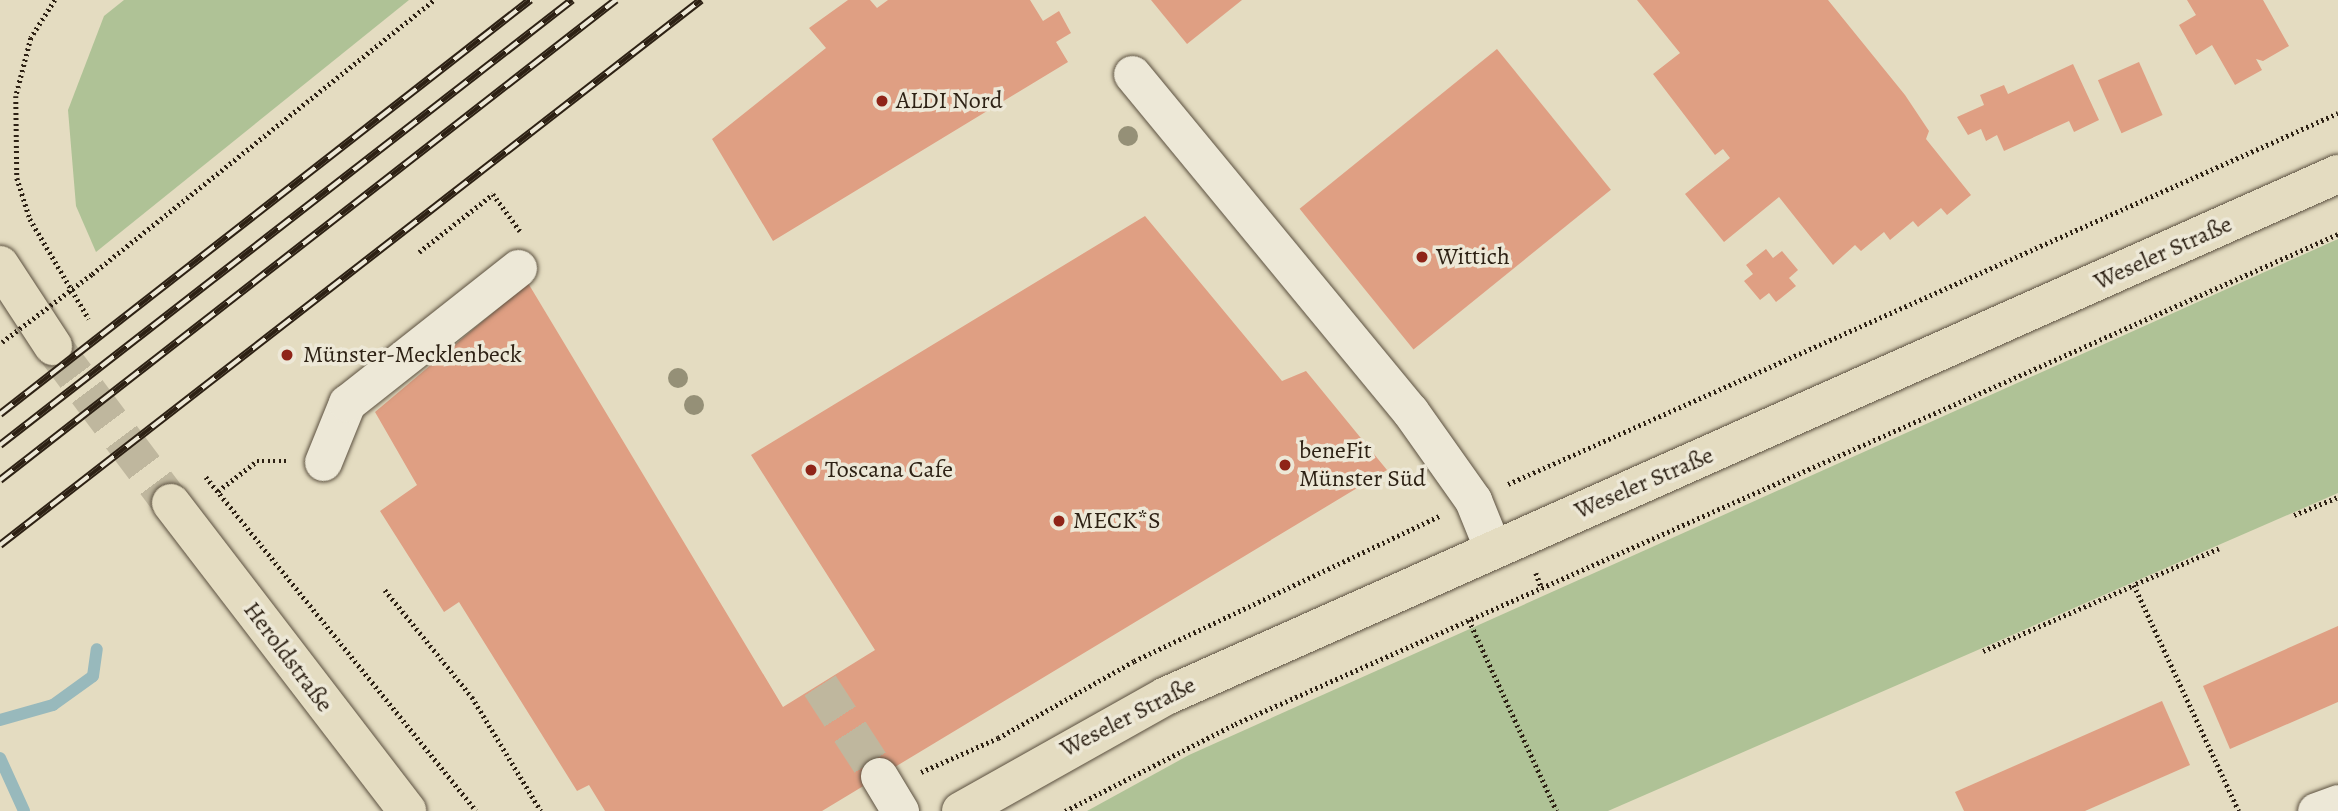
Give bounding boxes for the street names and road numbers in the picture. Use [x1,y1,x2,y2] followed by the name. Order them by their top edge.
[2090,210,2236,296] street label: Weseler Straße
[1570,441,1718,525] street label: Weseler Straße
[237,596,339,718] street label: Heroldstraße
[1056,671,1200,763] street label: Weseler Straße

